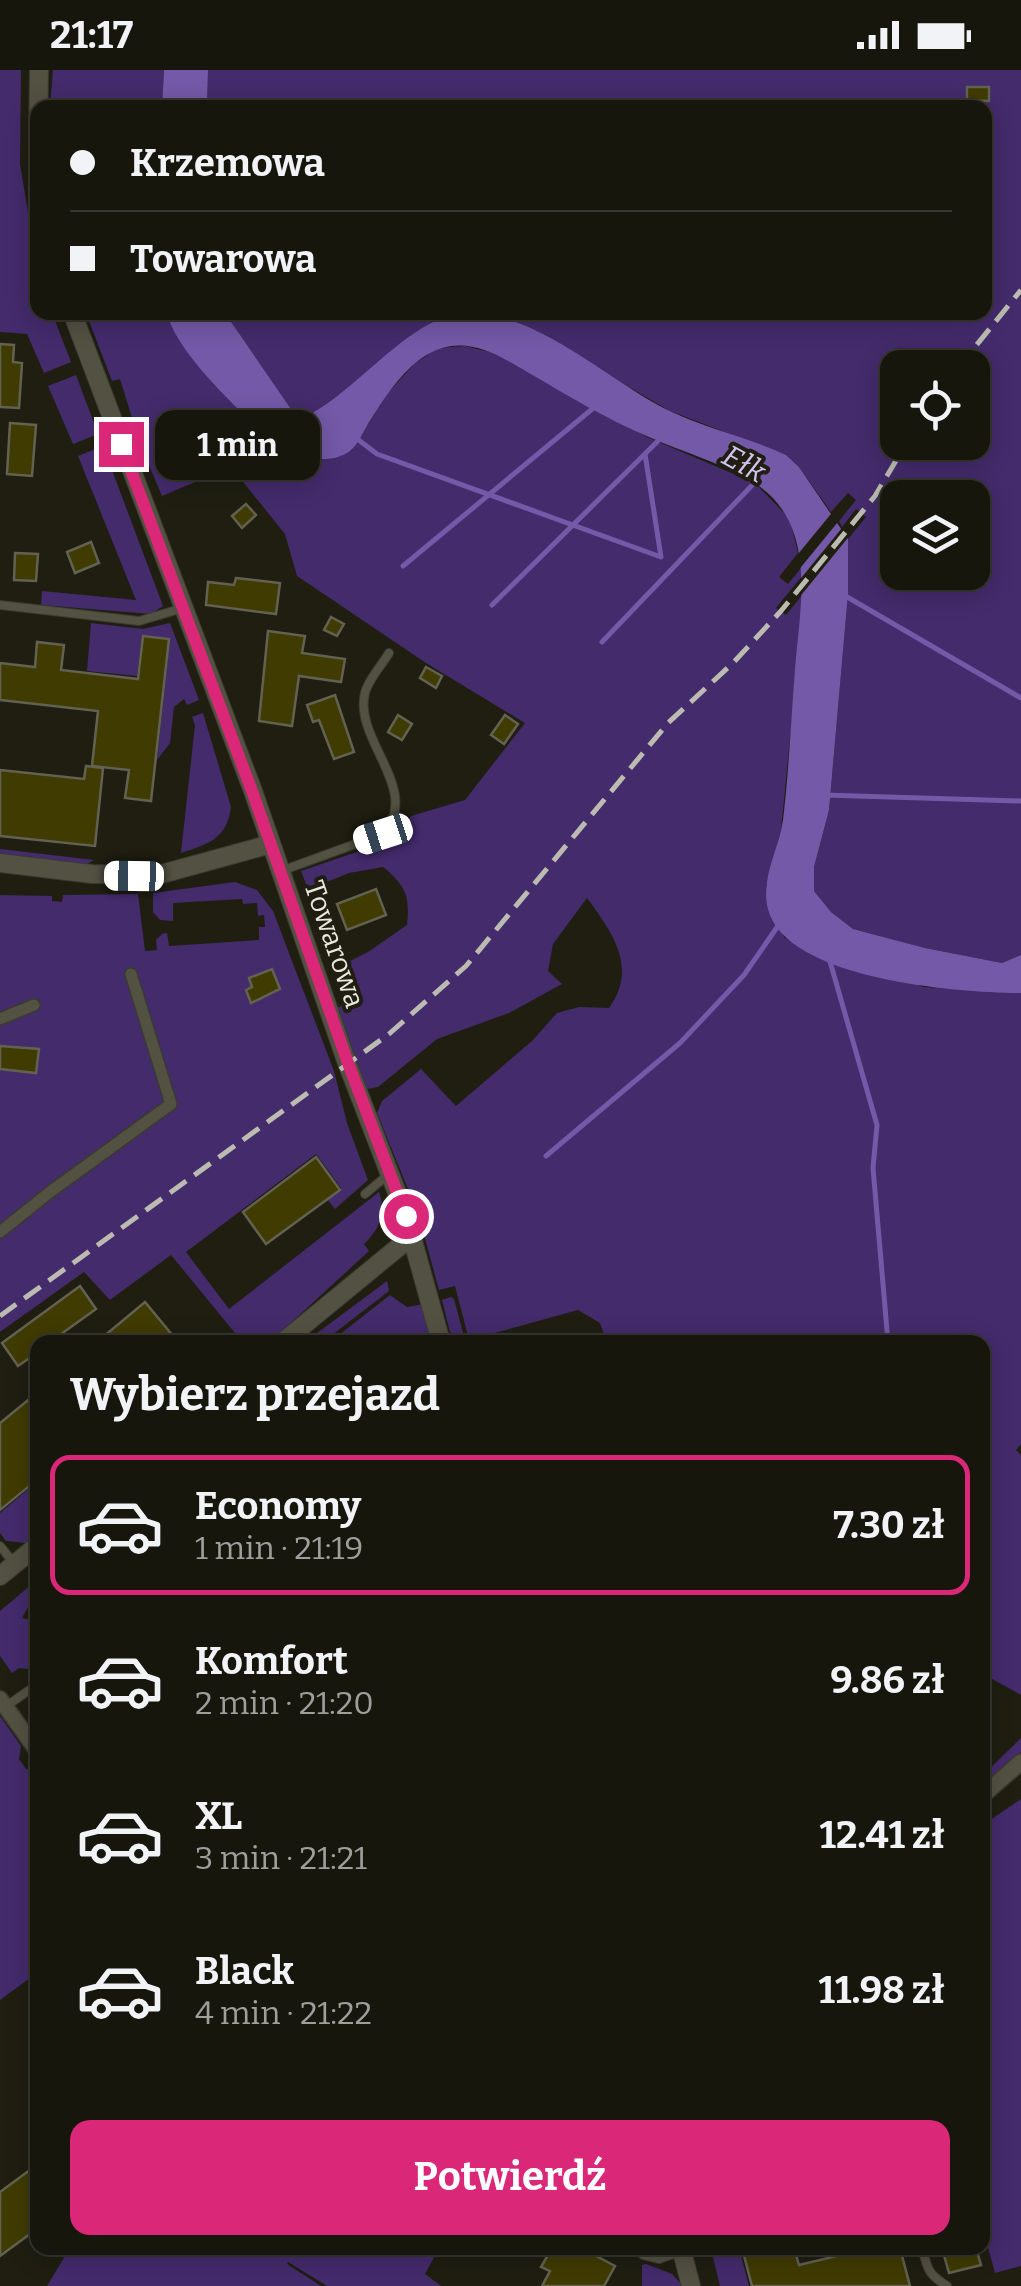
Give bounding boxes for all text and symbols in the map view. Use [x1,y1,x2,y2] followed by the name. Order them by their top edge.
[50,12,133,58] text: 21:17
[130,140,325,186] text: Krzemowa
[130,236,316,282] text: Towarowa
[880,350,990,590] map controls
[880,350,990,460] button: locate
[156,409,321,479] callout: 1 min
[99,422,144,467] route end
[197,426,278,464] text: 1 min
[716,438,773,491] water label: Ełk
[880,480,990,590] button: layers
[350,810,416,858] car
[104,860,164,892] car
[297,876,372,1012] street label: Towarowa
[384,1194,429,1239] route start
[70,1368,440,1422] text: Wybierz przejazd
[75,1480,165,1570] icon: car
[195,1483,361,1529] text: Economy
[833,1502,945,1548] text: 7.30 zł
[195,1529,363,1567] text: 1 min · 21:19
[75,1635,165,1725] icon: car
[195,1638,348,1684] text: Komfort
[830,1657,945,1703] text: 9.86 zł
[195,1684,374,1722] text: 2 min · 21:20
[75,1790,165,1880] icon: car
[195,1793,242,1839] text: XL
[820,1812,945,1858] text: 12.41 zł
[195,1839,367,1877] text: 3 min · 21:21
[75,1945,165,2035] icon: car
[195,1948,294,1994] text: Black
[818,1967,945,2013] text: 11.98 zł
[195,1994,372,2032] text: 4 min · 21:22
[70,2120,950,2235] button: Potwierdź

